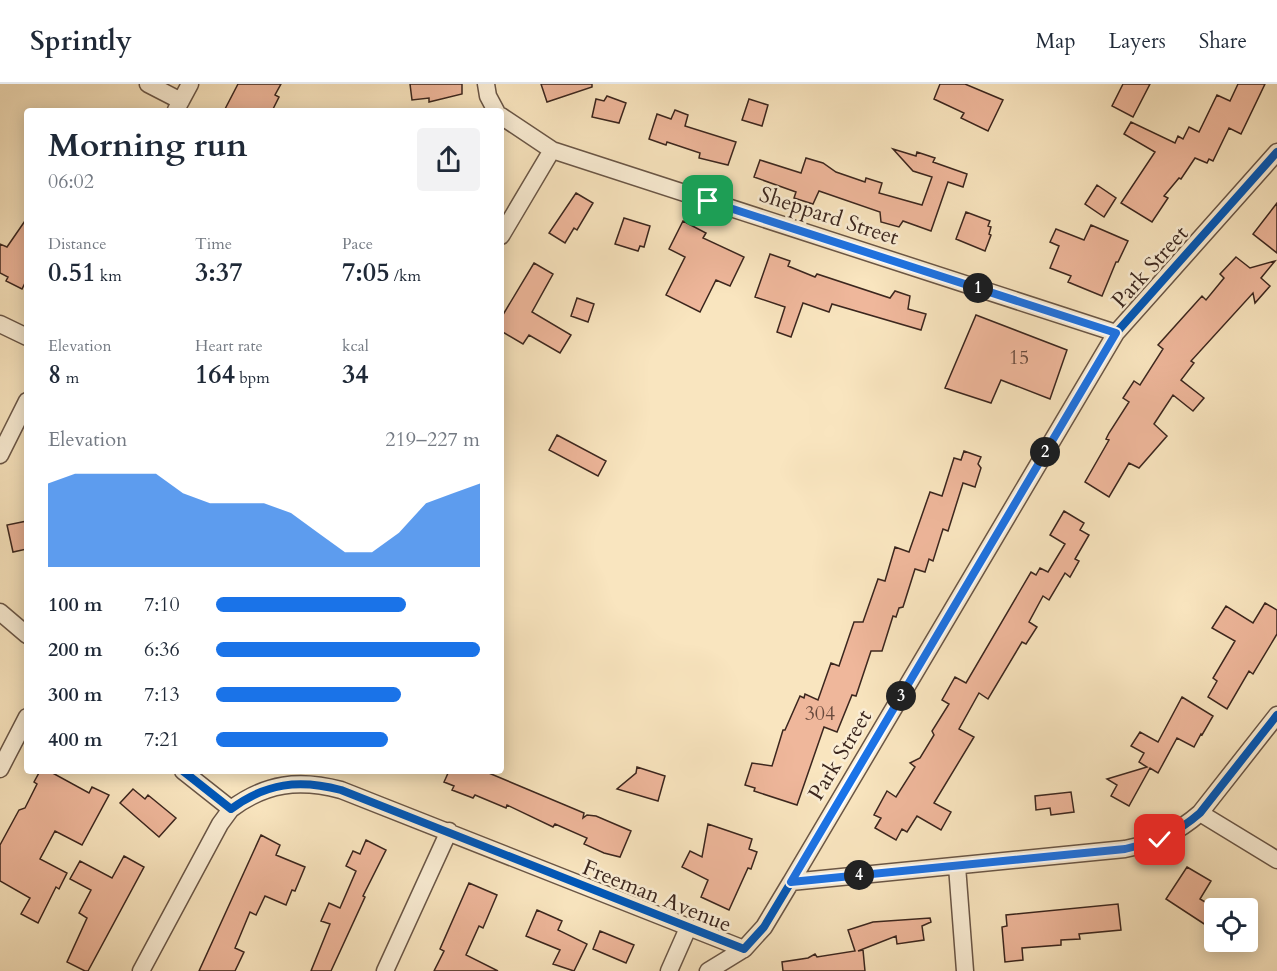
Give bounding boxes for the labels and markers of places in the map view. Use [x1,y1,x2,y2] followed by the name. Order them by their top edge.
[682,175,733,226] pin
[963,273,993,303] pin: 1
[1030,437,1060,467] pin: 2
[886,681,916,711] pin: 3
[1134,814,1185,865] pin
[844,860,874,890] pin: 4

